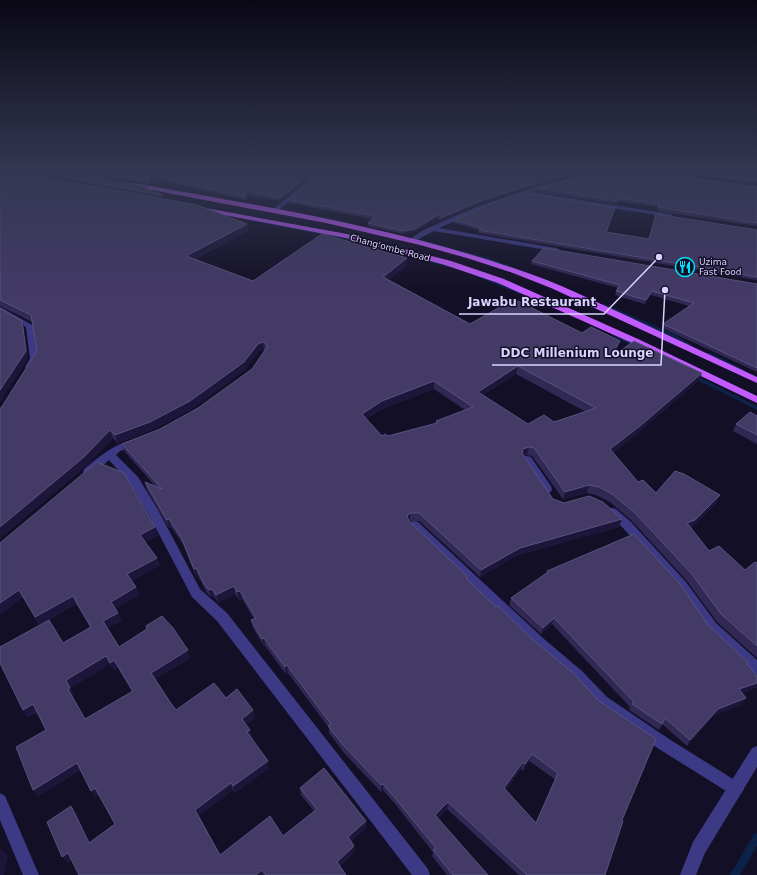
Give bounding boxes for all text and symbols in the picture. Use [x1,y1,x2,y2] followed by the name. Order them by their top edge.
[349,233,431,263] street label: Chang'ombe Road
[674,256,696,278] restaurant icon: Uzima Fast Food
[699,257,742,277] place label: Uzima Fast Food
[459,290,604,314] callout: Jawabu Restaurant
[467,295,596,309] text: Jawabu Restaurant
[492,341,661,365] callout: DDC Millenium Lounge
[501,346,653,360] text: DDC Millenium Lounge

